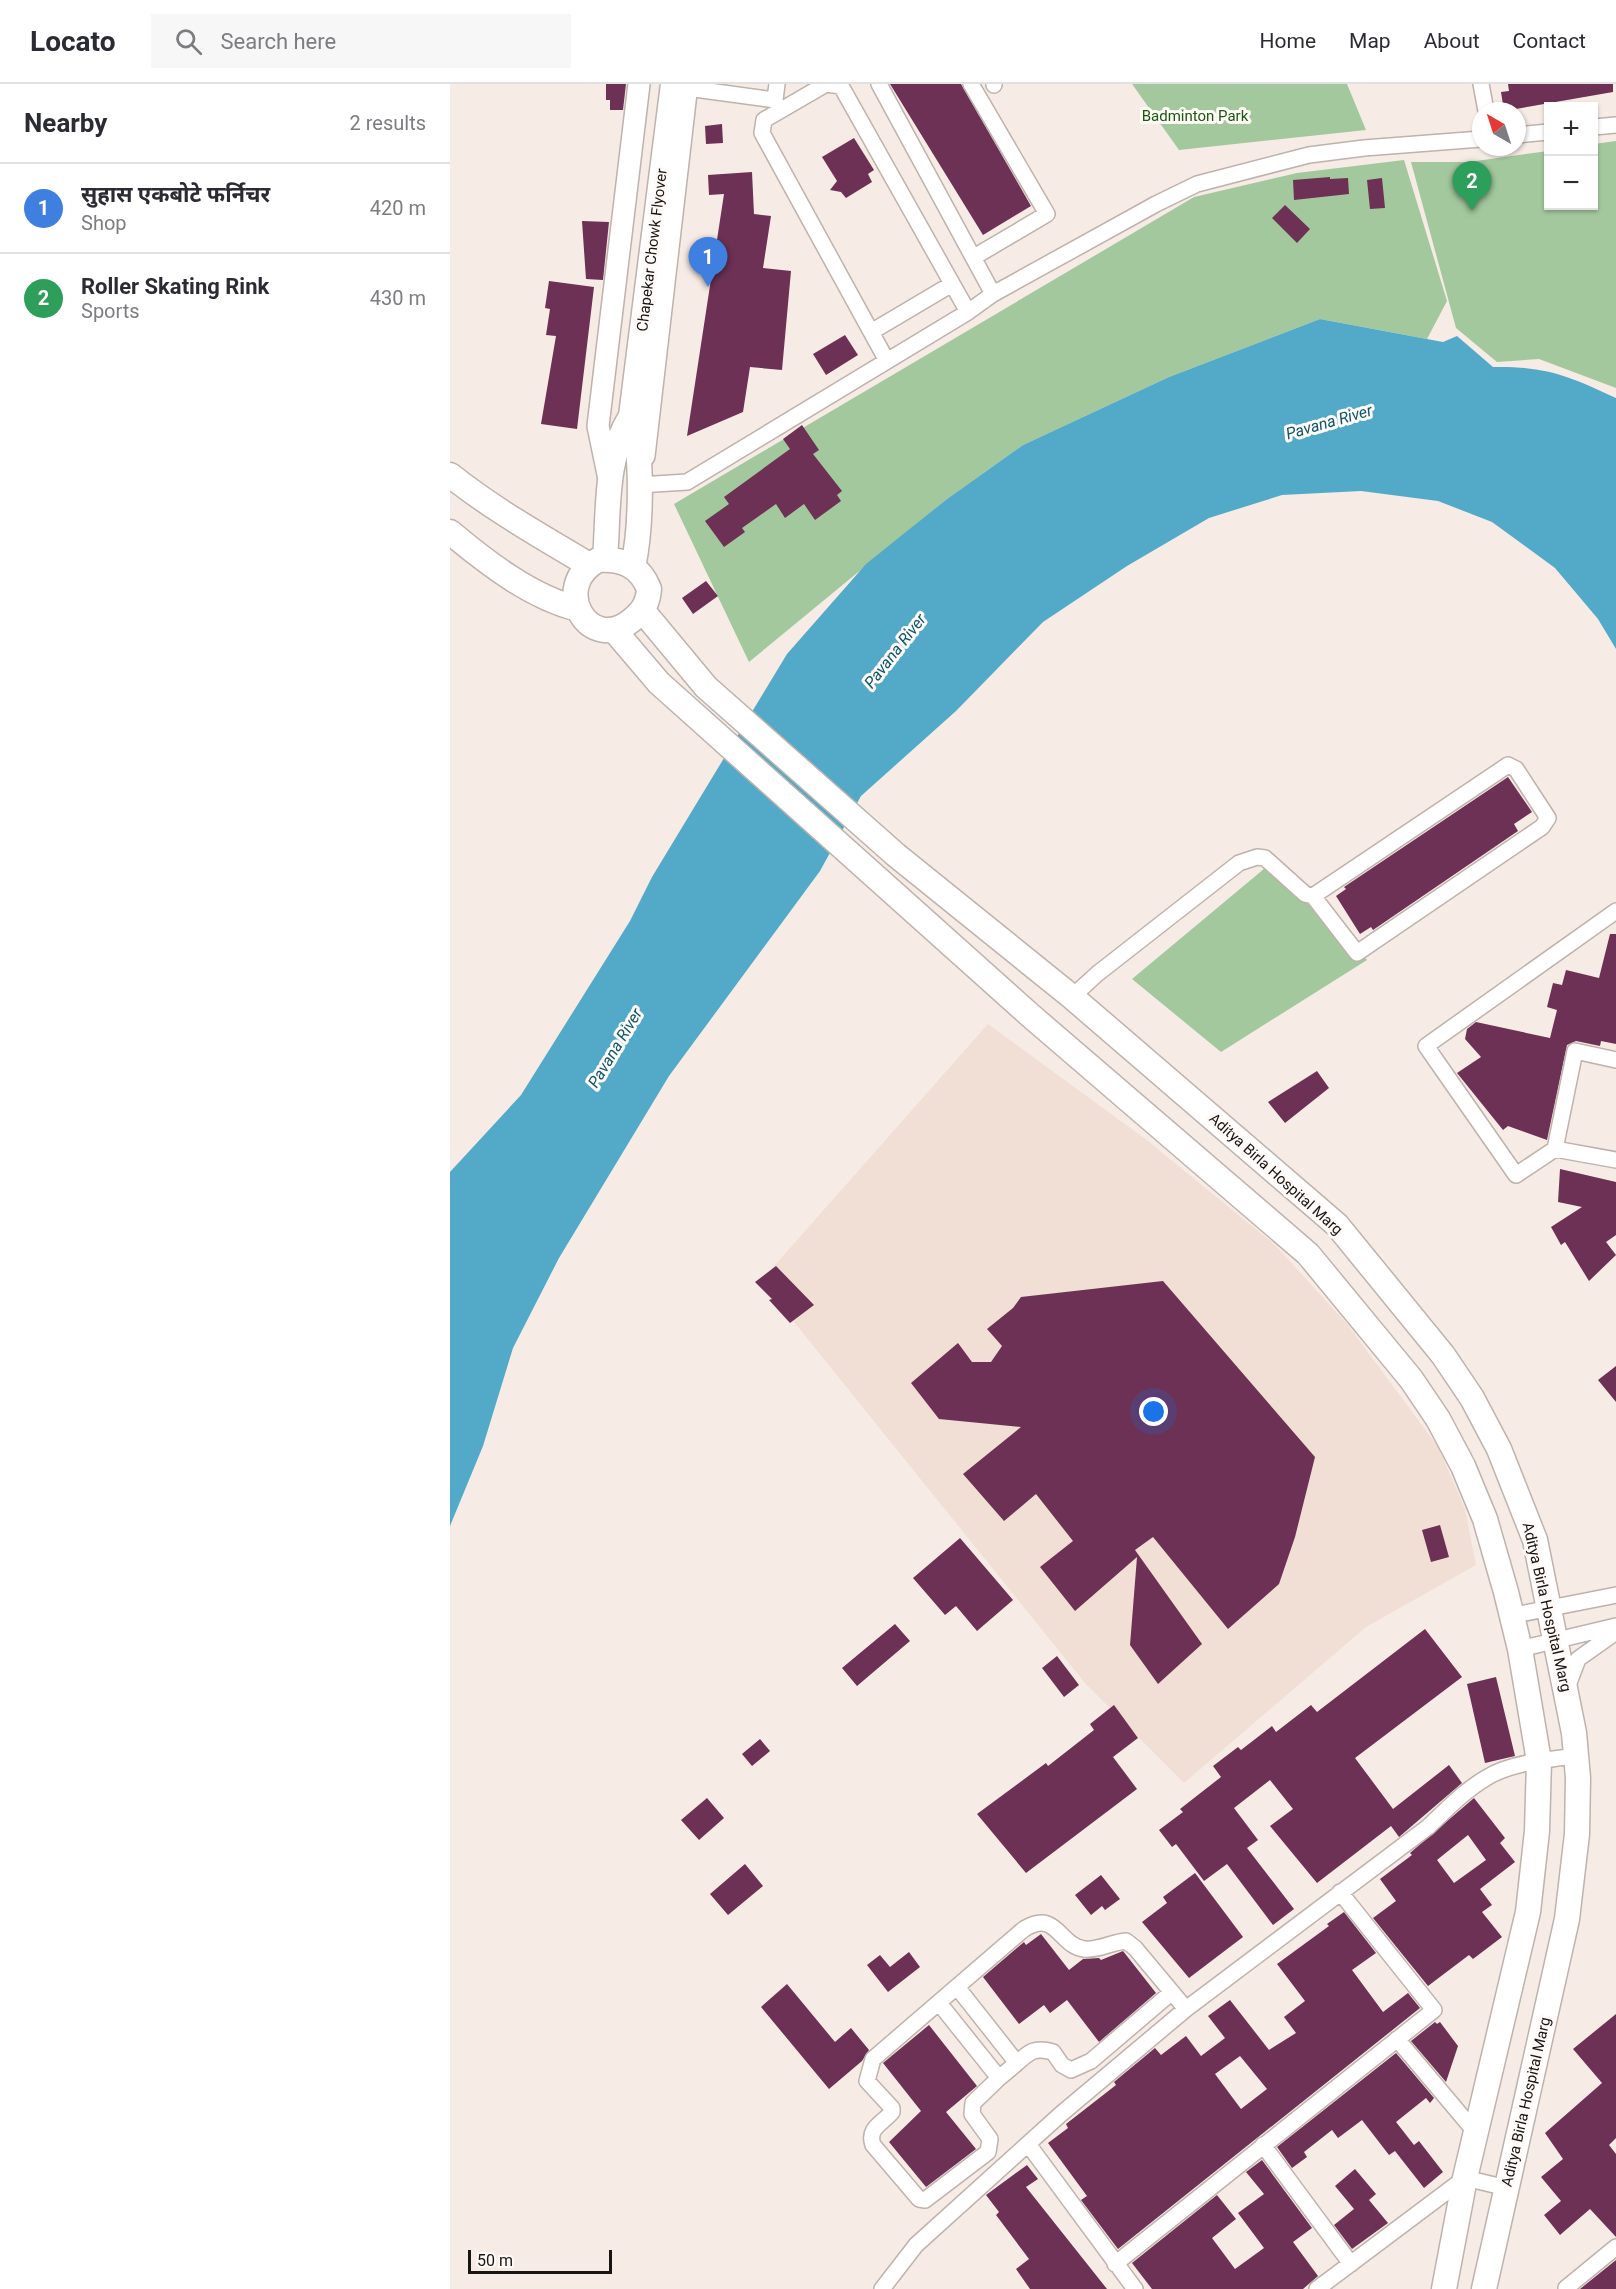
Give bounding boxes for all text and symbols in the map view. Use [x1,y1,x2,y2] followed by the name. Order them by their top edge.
[151,14,571,68] search box
[30,25,115,58] text: Locato
[172,25,205,58] icon: search
[220,29,336,54] text: Search here
[1260,29,1316,53] text: Home
[1349,29,1391,53] text: Map
[1424,29,1480,53] text: About
[1513,29,1586,53] text: Contact
[1472,102,1526,156] north arrow
[1544,102,1598,210] map controls
[1544,102,1598,156] button: +
[1142,107,1249,125] park label: Badminton Park
[24,108,107,138] text: Nearby
[350,111,426,135] text: 2 results
[1544,156,1598,210] button: −
[1452,162,1492,211] pin: 2
[633,168,671,332] street label: Chapekar Chowk Flyover
[81,182,270,207] text: सुहास एकबोटे फर्निचर
[38,196,49,220] text: 1
[370,196,426,220] text: 420 m
[81,211,127,235] text: Shop
[688,238,728,287] pin: 1
[81,274,269,299] text: Roller Skating Rink
[38,286,49,310] text: 2
[370,286,426,310] text: 430 m
[81,299,140,323] text: Sports
[1284,400,1375,443] water label: Pavana River
[860,609,930,692] water label: Pavana River
[584,1004,646,1091] water label: Pavana River
[1206,1109,1346,1239] street label: Aditya Birla Hospital Marg
[1139,1397,1168,1426] your location
[1519,1520,1575,1694] street label: Aditya Birla Hospital Marg
[1498,2015,1554,2189] street label: Aditya Birla Hospital Marg
[468,2247,612,2274] scale bar
[477,2251,513,2270] text: 50 m

